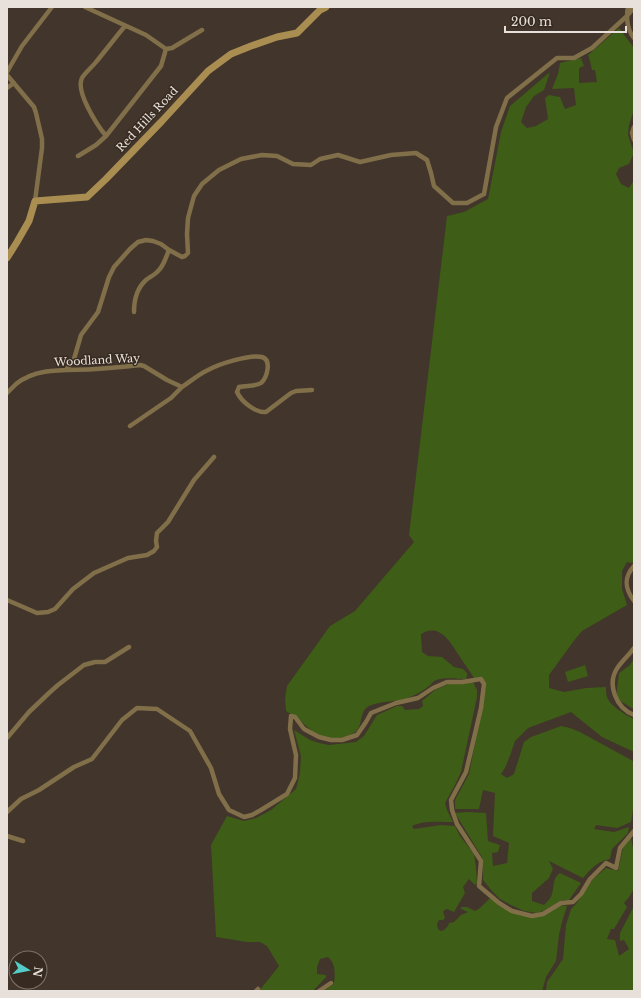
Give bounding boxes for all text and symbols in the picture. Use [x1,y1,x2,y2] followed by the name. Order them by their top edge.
[505,8,626,34] scale bar
[511,14,552,29] text: 200 m
[113,83,181,154] street label: Red Hills Road
[53,351,140,369] street label: Woodland Way
[8,950,48,990] north arrow
[30,965,46,979] text: N

